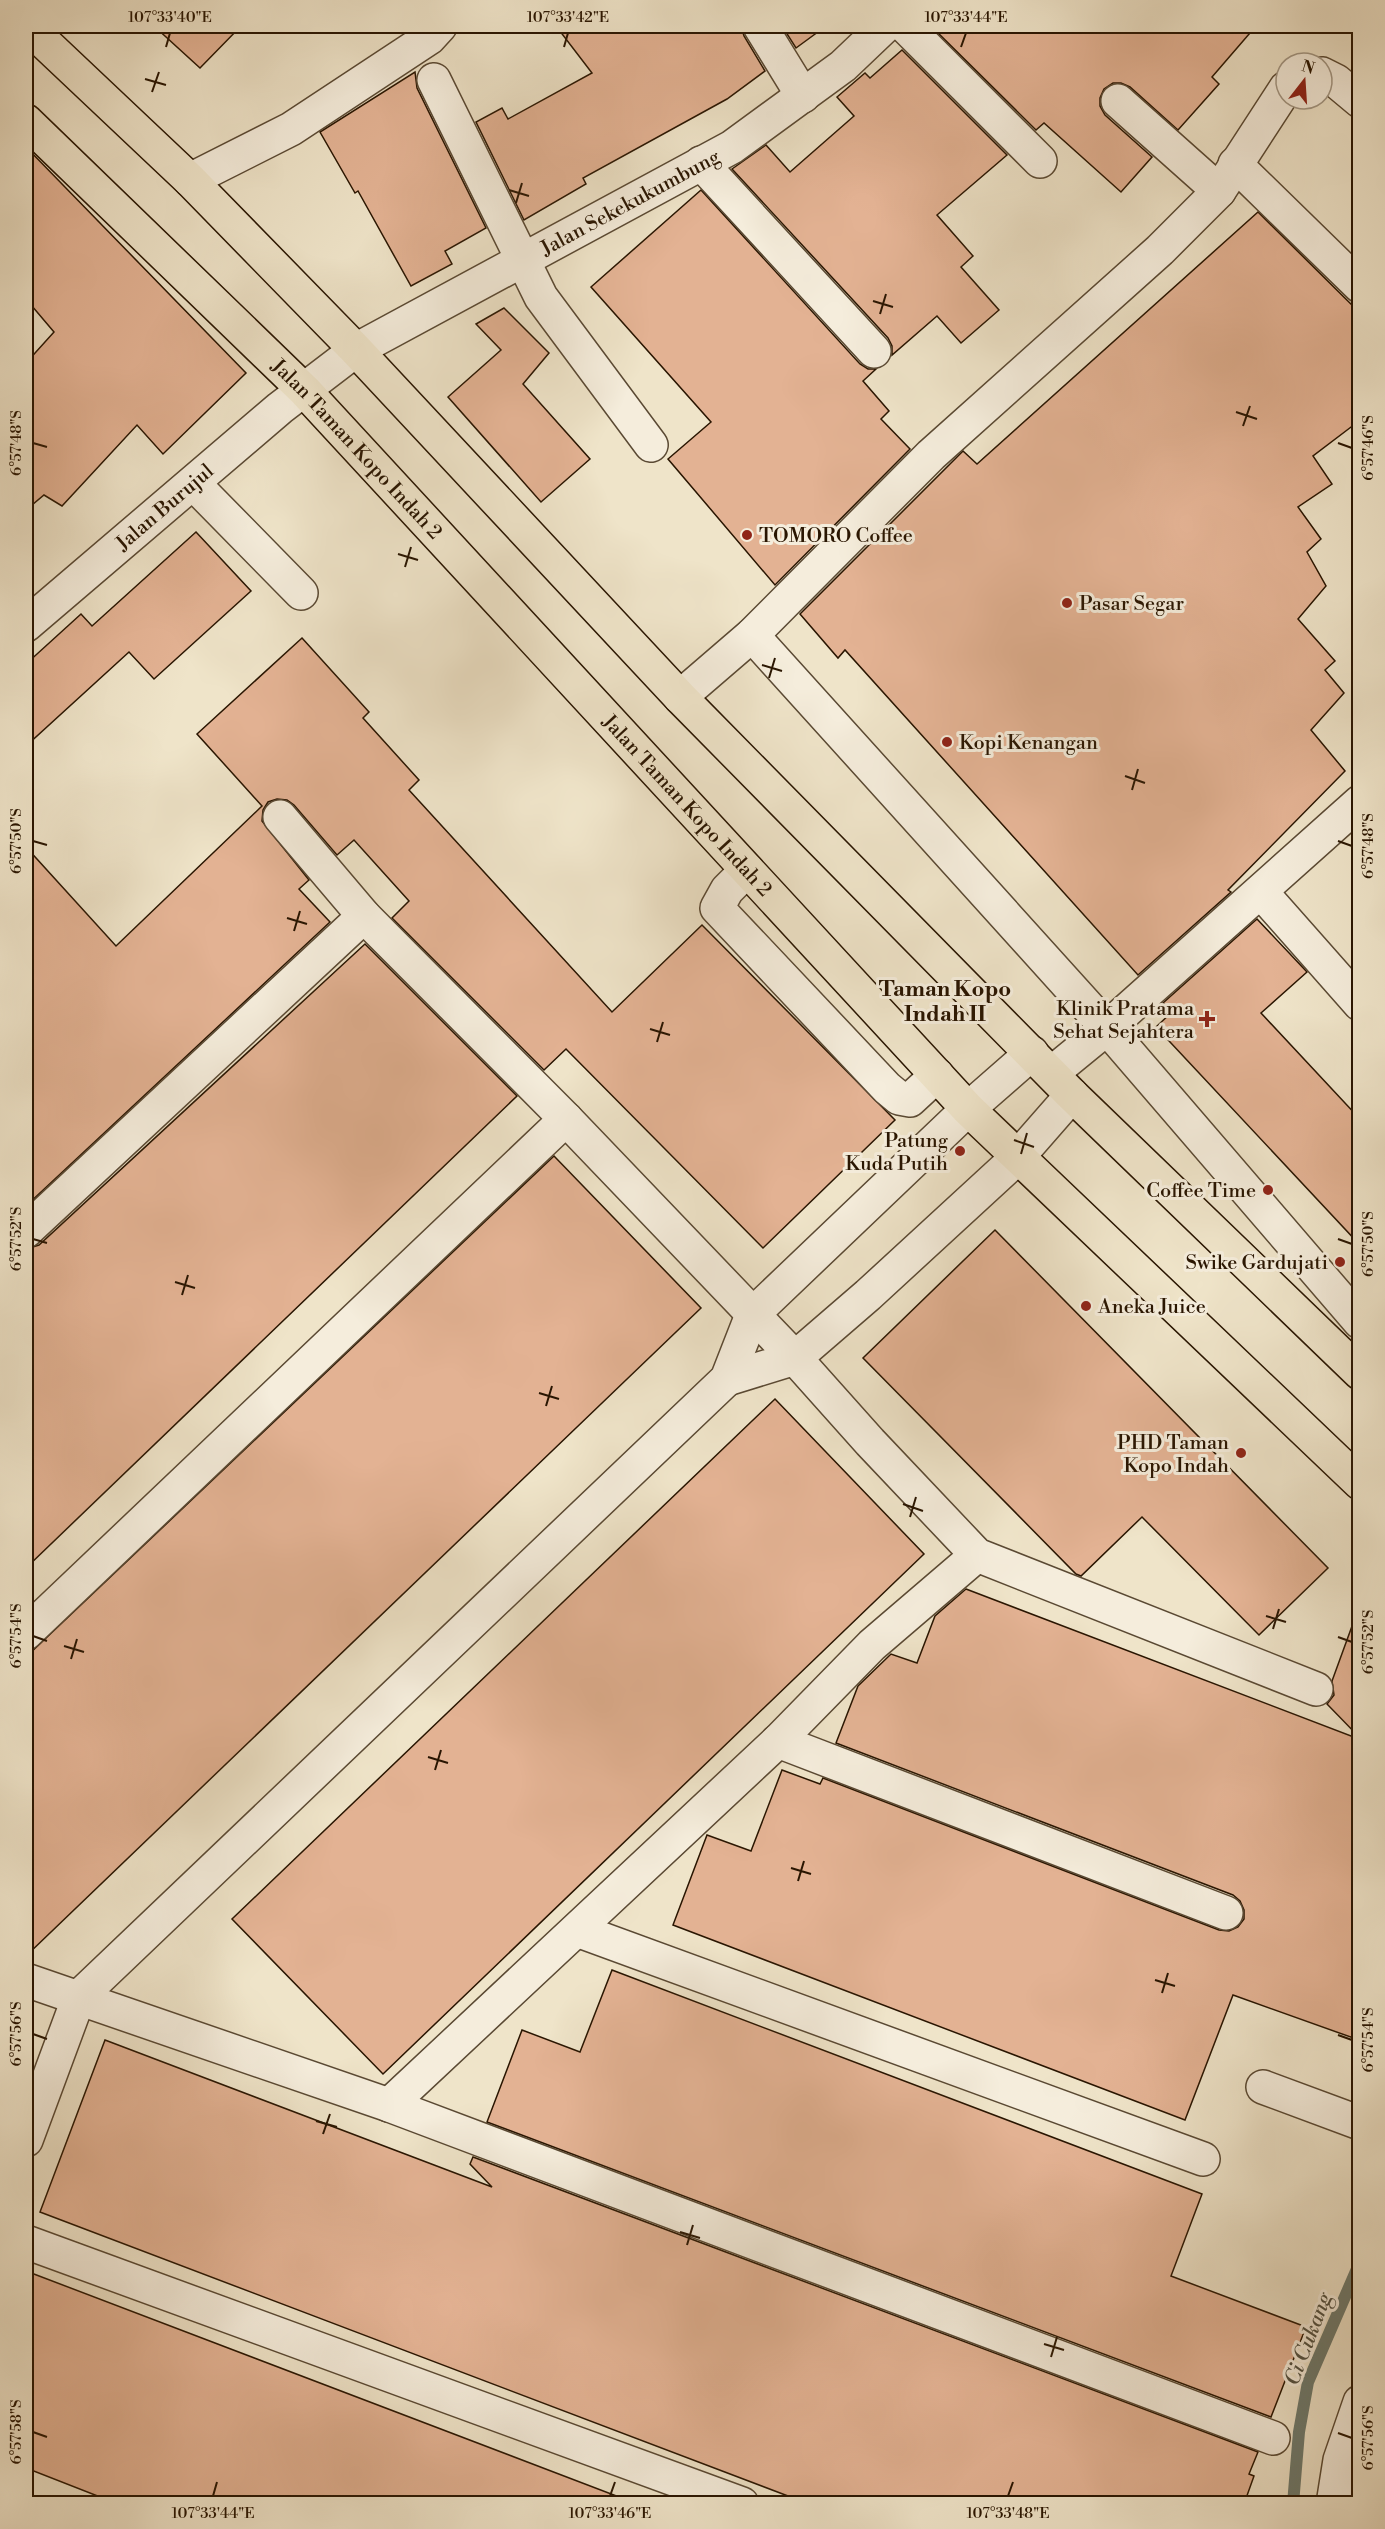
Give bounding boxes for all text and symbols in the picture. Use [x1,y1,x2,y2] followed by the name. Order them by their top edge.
[128,8,212,27] text: 107°33'40"E
[527,8,609,27] text: 107°33'42"E
[924,8,1008,27] text: 107°33'44"E
[1274,51,1334,111] north arrow
[1299,56,1317,79] text: N
[536,145,725,262] street label: Jalan Sekekukumbung
[265,354,447,545] street label: Jalan Taman Kopo Indah 2
[7,410,26,476] text: 6°57'48"S
[1359,415,1378,481] text: 6°57'46"S
[111,459,219,557] street label: Jalan Burujul
[759,524,913,549] place label: TOMORO Coffee
[740,528,754,542] marker: TOMORO Coffee
[1079,592,1184,617] place label: Pasar Segar
[1060,596,1074,610] marker: Pasar Segar
[596,709,776,902] street label: Jalan Taman Kopo Indah 2
[959,731,1098,756] place label: Kopi Kenangan
[940,735,954,749] marker: Kopi Kenangan
[7,808,26,874] text: 6°57'50"S
[1359,813,1378,879] text: 6°57'48"S
[879,976,1011,1028] district label: Taman Kopo Indah II
[1053,997,1195,1045] place label: Klinik Pratama Sehat Sejahtera
[1198,1010,1216,1028] marker: Klinik Pratama Sehat Sejahtera
[845,1129,949,1177] place label: Patung Kuda Putih
[953,1144,967,1158] marker: Patung Kuda Putih
[1146,1179,1256,1204] place label: Coffee Time
[1261,1183,1275,1197] marker: Coffee Time
[7,1207,26,1271] text: 6°57'52"S
[1359,1211,1378,1277] text: 6°57'50"S
[1185,1251,1328,1276] place label: Swike Gardujati
[1333,1255,1347,1269] marker: Swike Gardujati
[1097,1295,1206,1320] place label: Aneka Juice
[1079,1299,1093,1313] marker: Aneka Juice
[1117,1431,1229,1479] place label: PHD Taman Kopo Indah
[1234,1446,1248,1460] marker: PHD Taman Kopo Indah
[7,1603,26,1669] text: 6°57'54"S
[1359,1610,1378,1674] text: 6°57'52"S
[7,2001,26,2067] text: 6°57'56"S
[1359,2007,1378,2073] text: 6°57'54"S
[1279,2288,1339,2389] water label: Ci Cukang
[7,2399,26,2465] text: 6°57'58"S
[1359,2405,1378,2471] text: 6°57'56"S
[171,2504,255,2523] text: 107°33'44"E
[569,2504,651,2523] text: 107°33'46"E
[966,2504,1050,2523] text: 107°33'48"E

